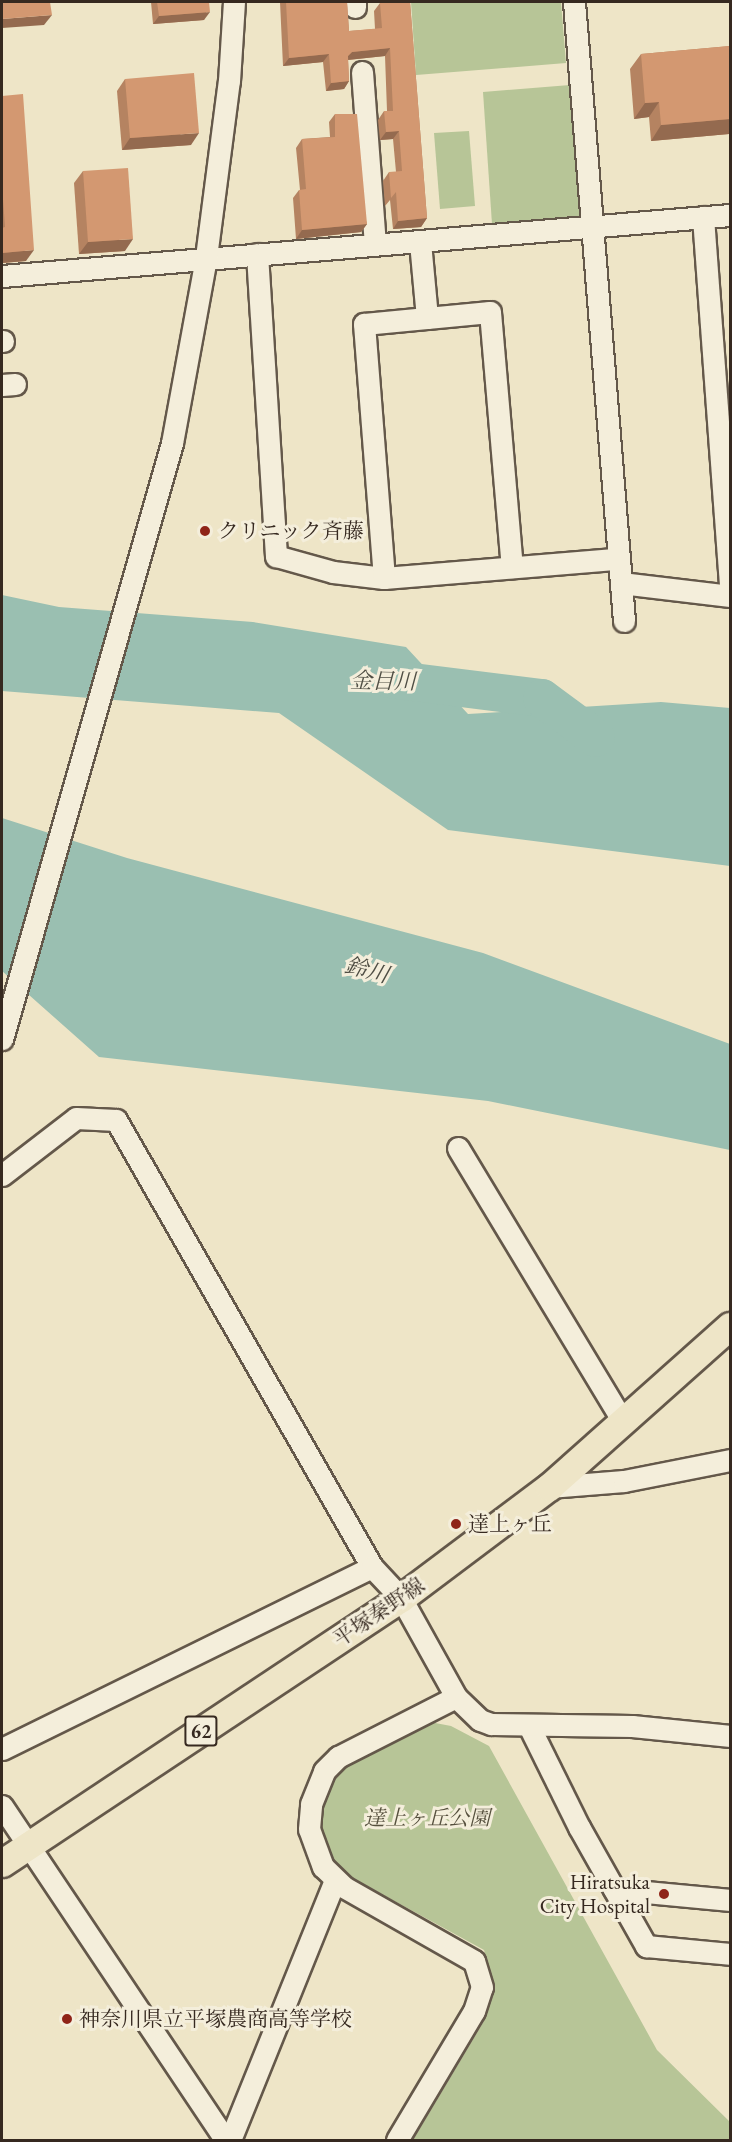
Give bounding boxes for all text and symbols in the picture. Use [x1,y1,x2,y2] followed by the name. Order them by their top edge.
[218,518,365,544] place label: クリニック斉藤
[196,522,214,540] marker: クリニック斉藤
[350,667,416,695] water label: 金目川
[342,952,392,988] water label: 鈴川
[468,1511,552,1537] place label: 達上ヶ丘
[449,1517,463,1531] marker: 達上ヶ丘
[328,1572,430,1652] street label: 平塚秦野線
[183,1714,219,1748] road number: 62
[364,1805,490,1831] park label: 達上ヶ丘公園
[540,1869,650,1919] place label: Hiratsuka City Hospital
[655,1885,673,1903] marker: Hiratsuka City Hospital
[79,2006,352,2032] place label: 神奈川県立平塚農商高等学校
[60,2012,74,2026] marker: 神奈川県立平塚農商高等学校

